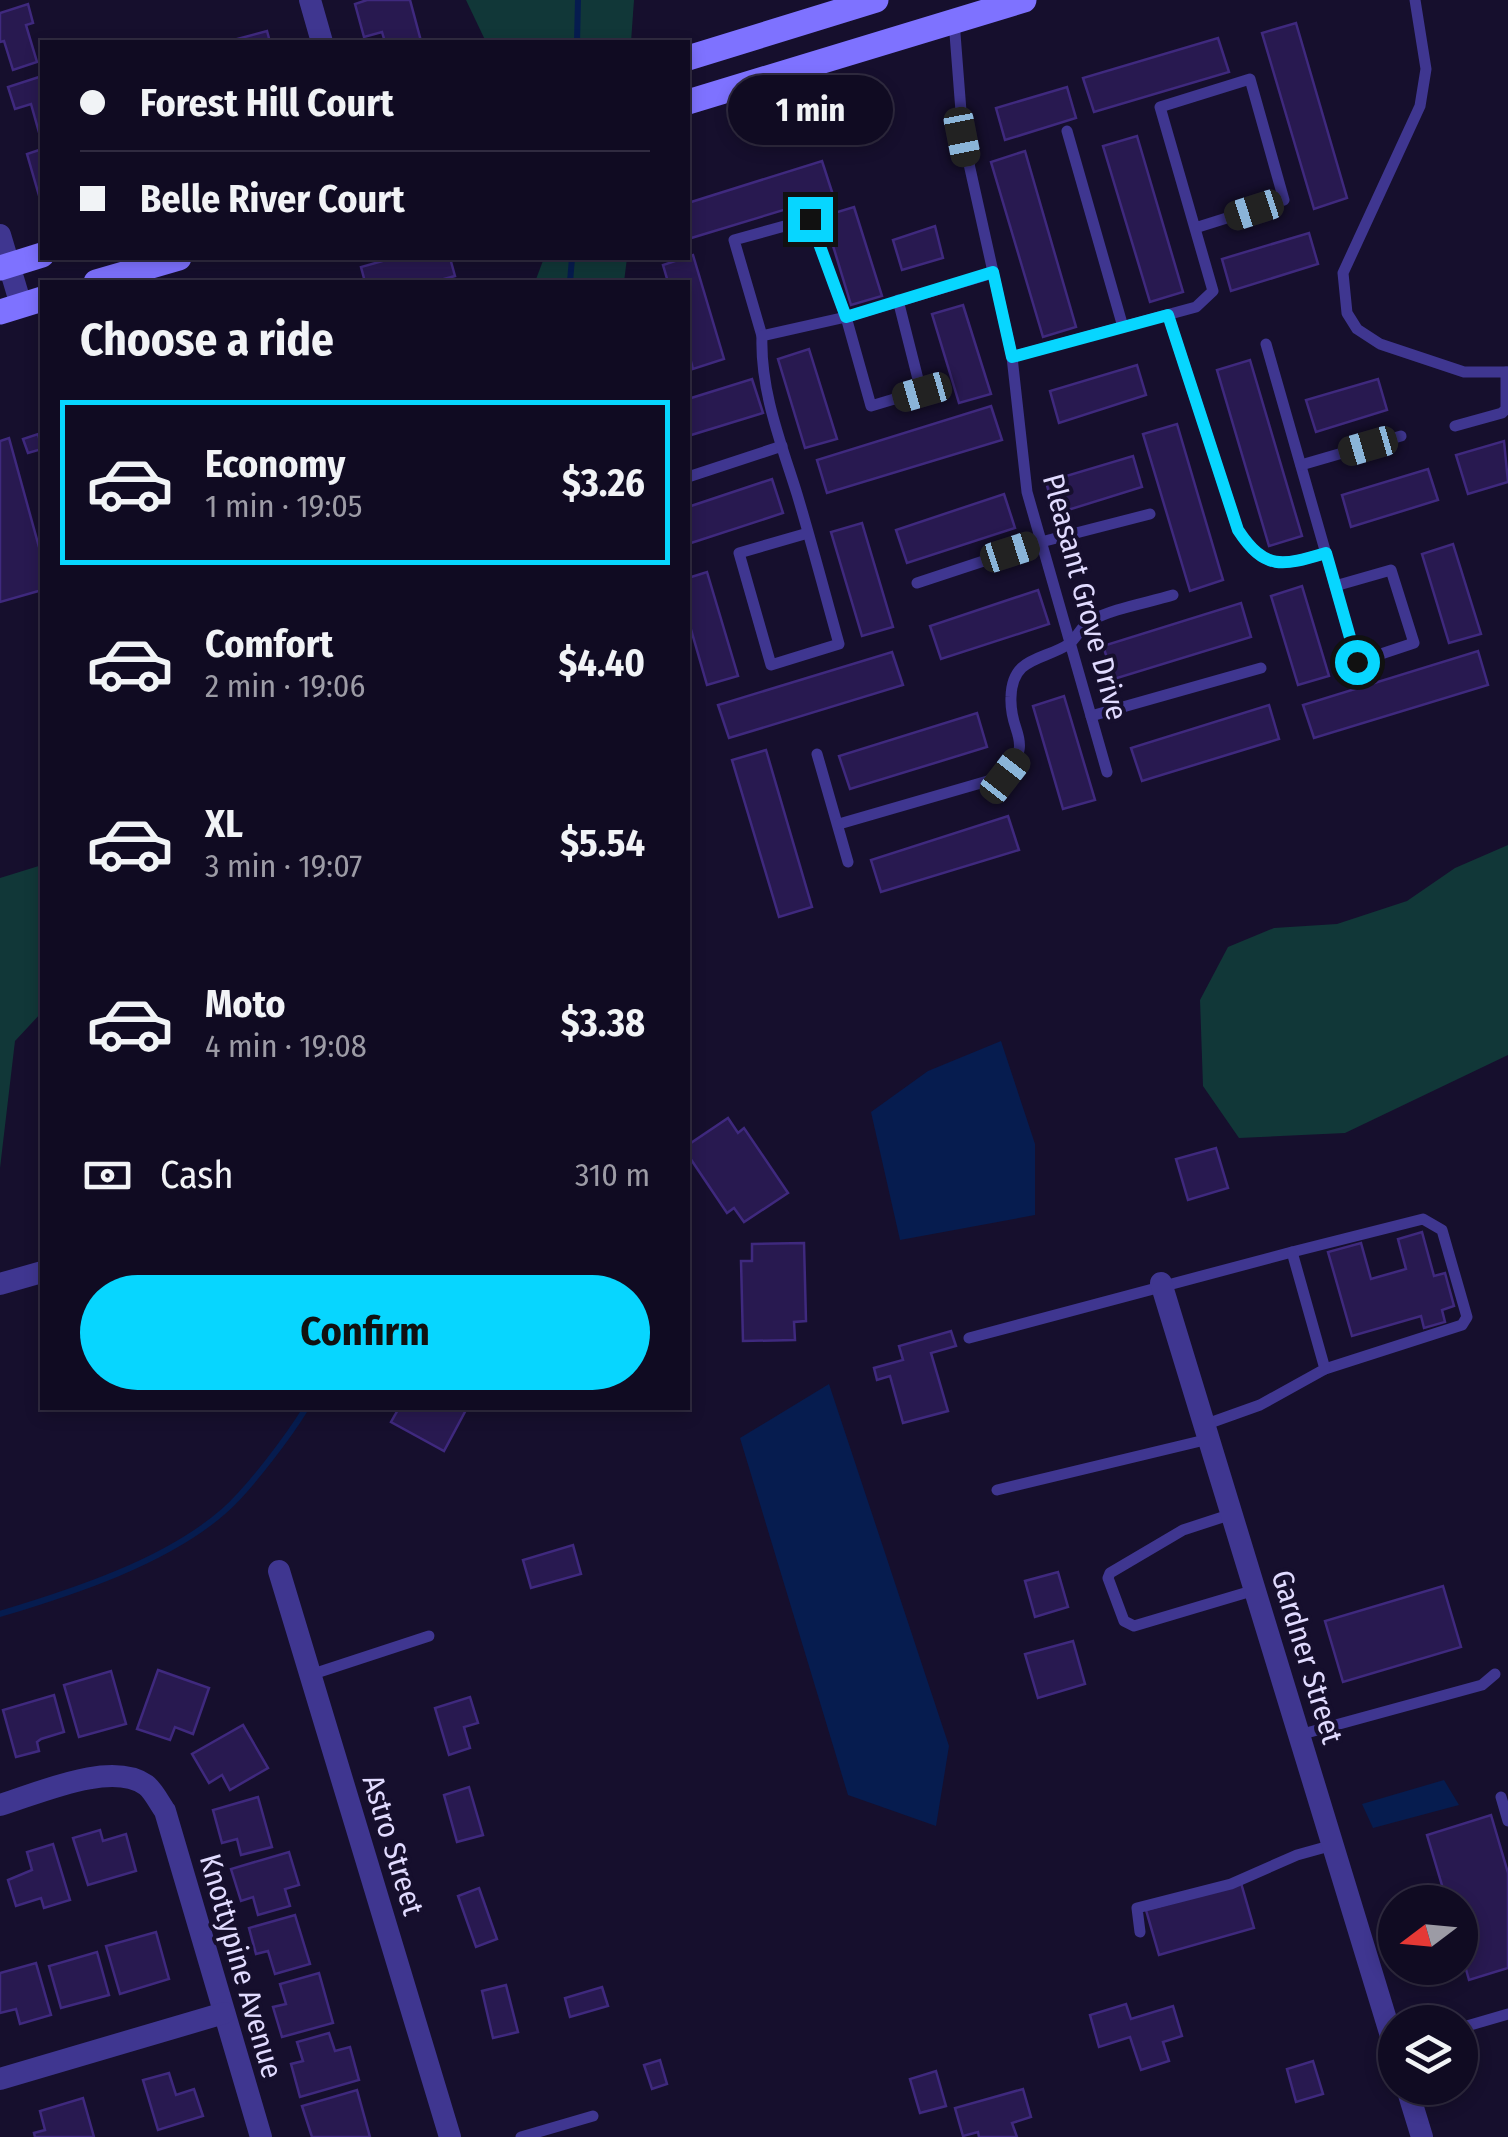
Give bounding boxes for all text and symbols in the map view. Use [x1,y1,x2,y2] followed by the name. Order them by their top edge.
[728,74,892,144] callout: 1 min
[140,80,394,126] text: Forest Hill Court
[776,91,845,129] text: 1 min
[942,105,982,169] car
[140,176,405,222] text: Belle River Court
[1221,186,1287,234] car
[788,197,833,242] route end
[80,313,334,367] text: Choose a ride
[889,369,955,415] car
[1335,423,1401,469] car
[85,438,175,528] icon: car
[205,441,345,487] text: Economy
[562,460,645,506] text: $3.26
[1035,470,1135,724] street label: Pleasant Grove Drive
[205,487,363,525] text: 1 min · 19:05
[977,528,1043,576] car
[85,618,175,708] icon: car
[205,621,333,667] text: Comfort
[558,640,645,686] text: $4.40
[1335,640,1380,685] route start
[205,667,365,705] text: 2 min · 19:06
[975,743,1035,809] car
[85,798,175,888] icon: car
[205,801,243,847] text: XL
[560,820,645,866] text: $5.54
[205,847,362,885] text: 3 min · 19:07
[85,978,175,1068] icon: car
[205,981,286,1027] text: Moto
[561,1000,645,1046] text: $3.38
[205,1027,367,1065] text: 4 min · 19:08
[80,1148,135,1203] icon: cash
[160,1152,234,1198] text: Cash
[575,1156,650,1194] text: 310 m
[80,1275,650,1390] button: Confirm
[1264,1566,1351,1748] street label: Gardner Street
[355,1771,431,1920] street label: Astro Street
[192,1850,290,2082] street label: Knottypine Avenue
[1378,1885,1478,1985] north arrow
[1378,1885,1478,2105] map controls
[1378,2005,1478,2105] button: layers

